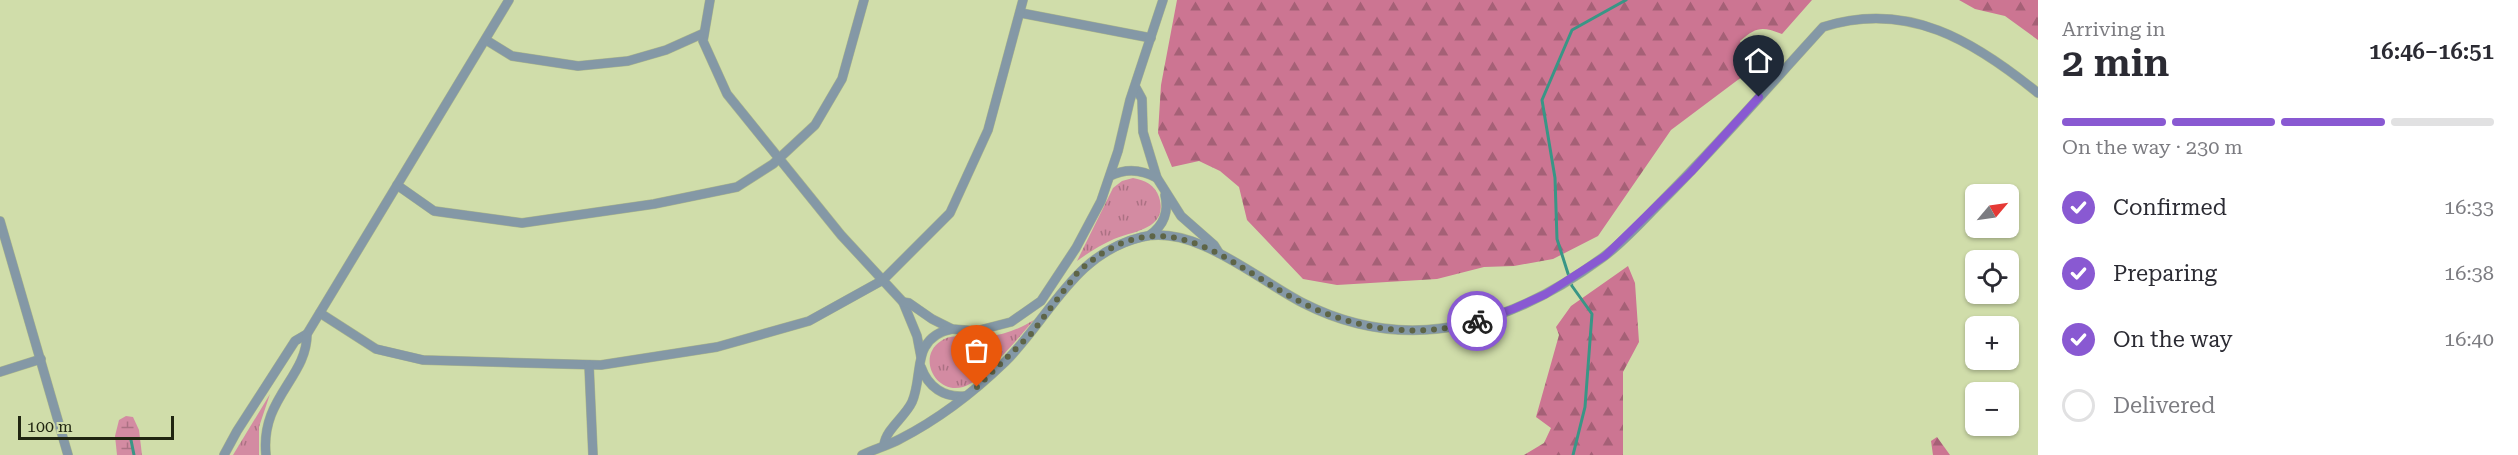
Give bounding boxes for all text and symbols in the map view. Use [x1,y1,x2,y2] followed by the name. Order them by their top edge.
[2062,17,2165,41] text: Arriving in
[1733,35,1784,97] pin
[2369,39,2494,64] text: 16:46–16:51
[2062,40,2169,86] text: 2 min
[1742,44,1775,77] icon: home
[2062,135,2243,159] text: On the way · 230 m
[1965,184,2019,238] north arrow
[1965,184,2019,436] map controls
[2062,191,2095,224] icon: check
[2113,195,2227,220] text: Confirmed
[2444,195,2494,219] text: 16:33
[1965,250,2019,304] button: locate
[2062,257,2095,290] icon: check
[2113,261,2217,286] text: Preparing
[2444,261,2494,285] text: 16:38
[1447,291,1507,351] courier
[1461,305,1494,338] icon: bike
[1965,316,2019,370] button: +
[2062,323,2095,356] icon: check
[951,325,1002,387] pin
[2113,327,2233,352] text: On the way
[2444,327,2494,351] text: 16:40
[960,334,993,367] icon: bag
[1965,382,2019,436] button: −
[2113,393,2215,418] text: Delivered
[18,413,174,440] scale bar
[27,417,73,436] text: 100 m

